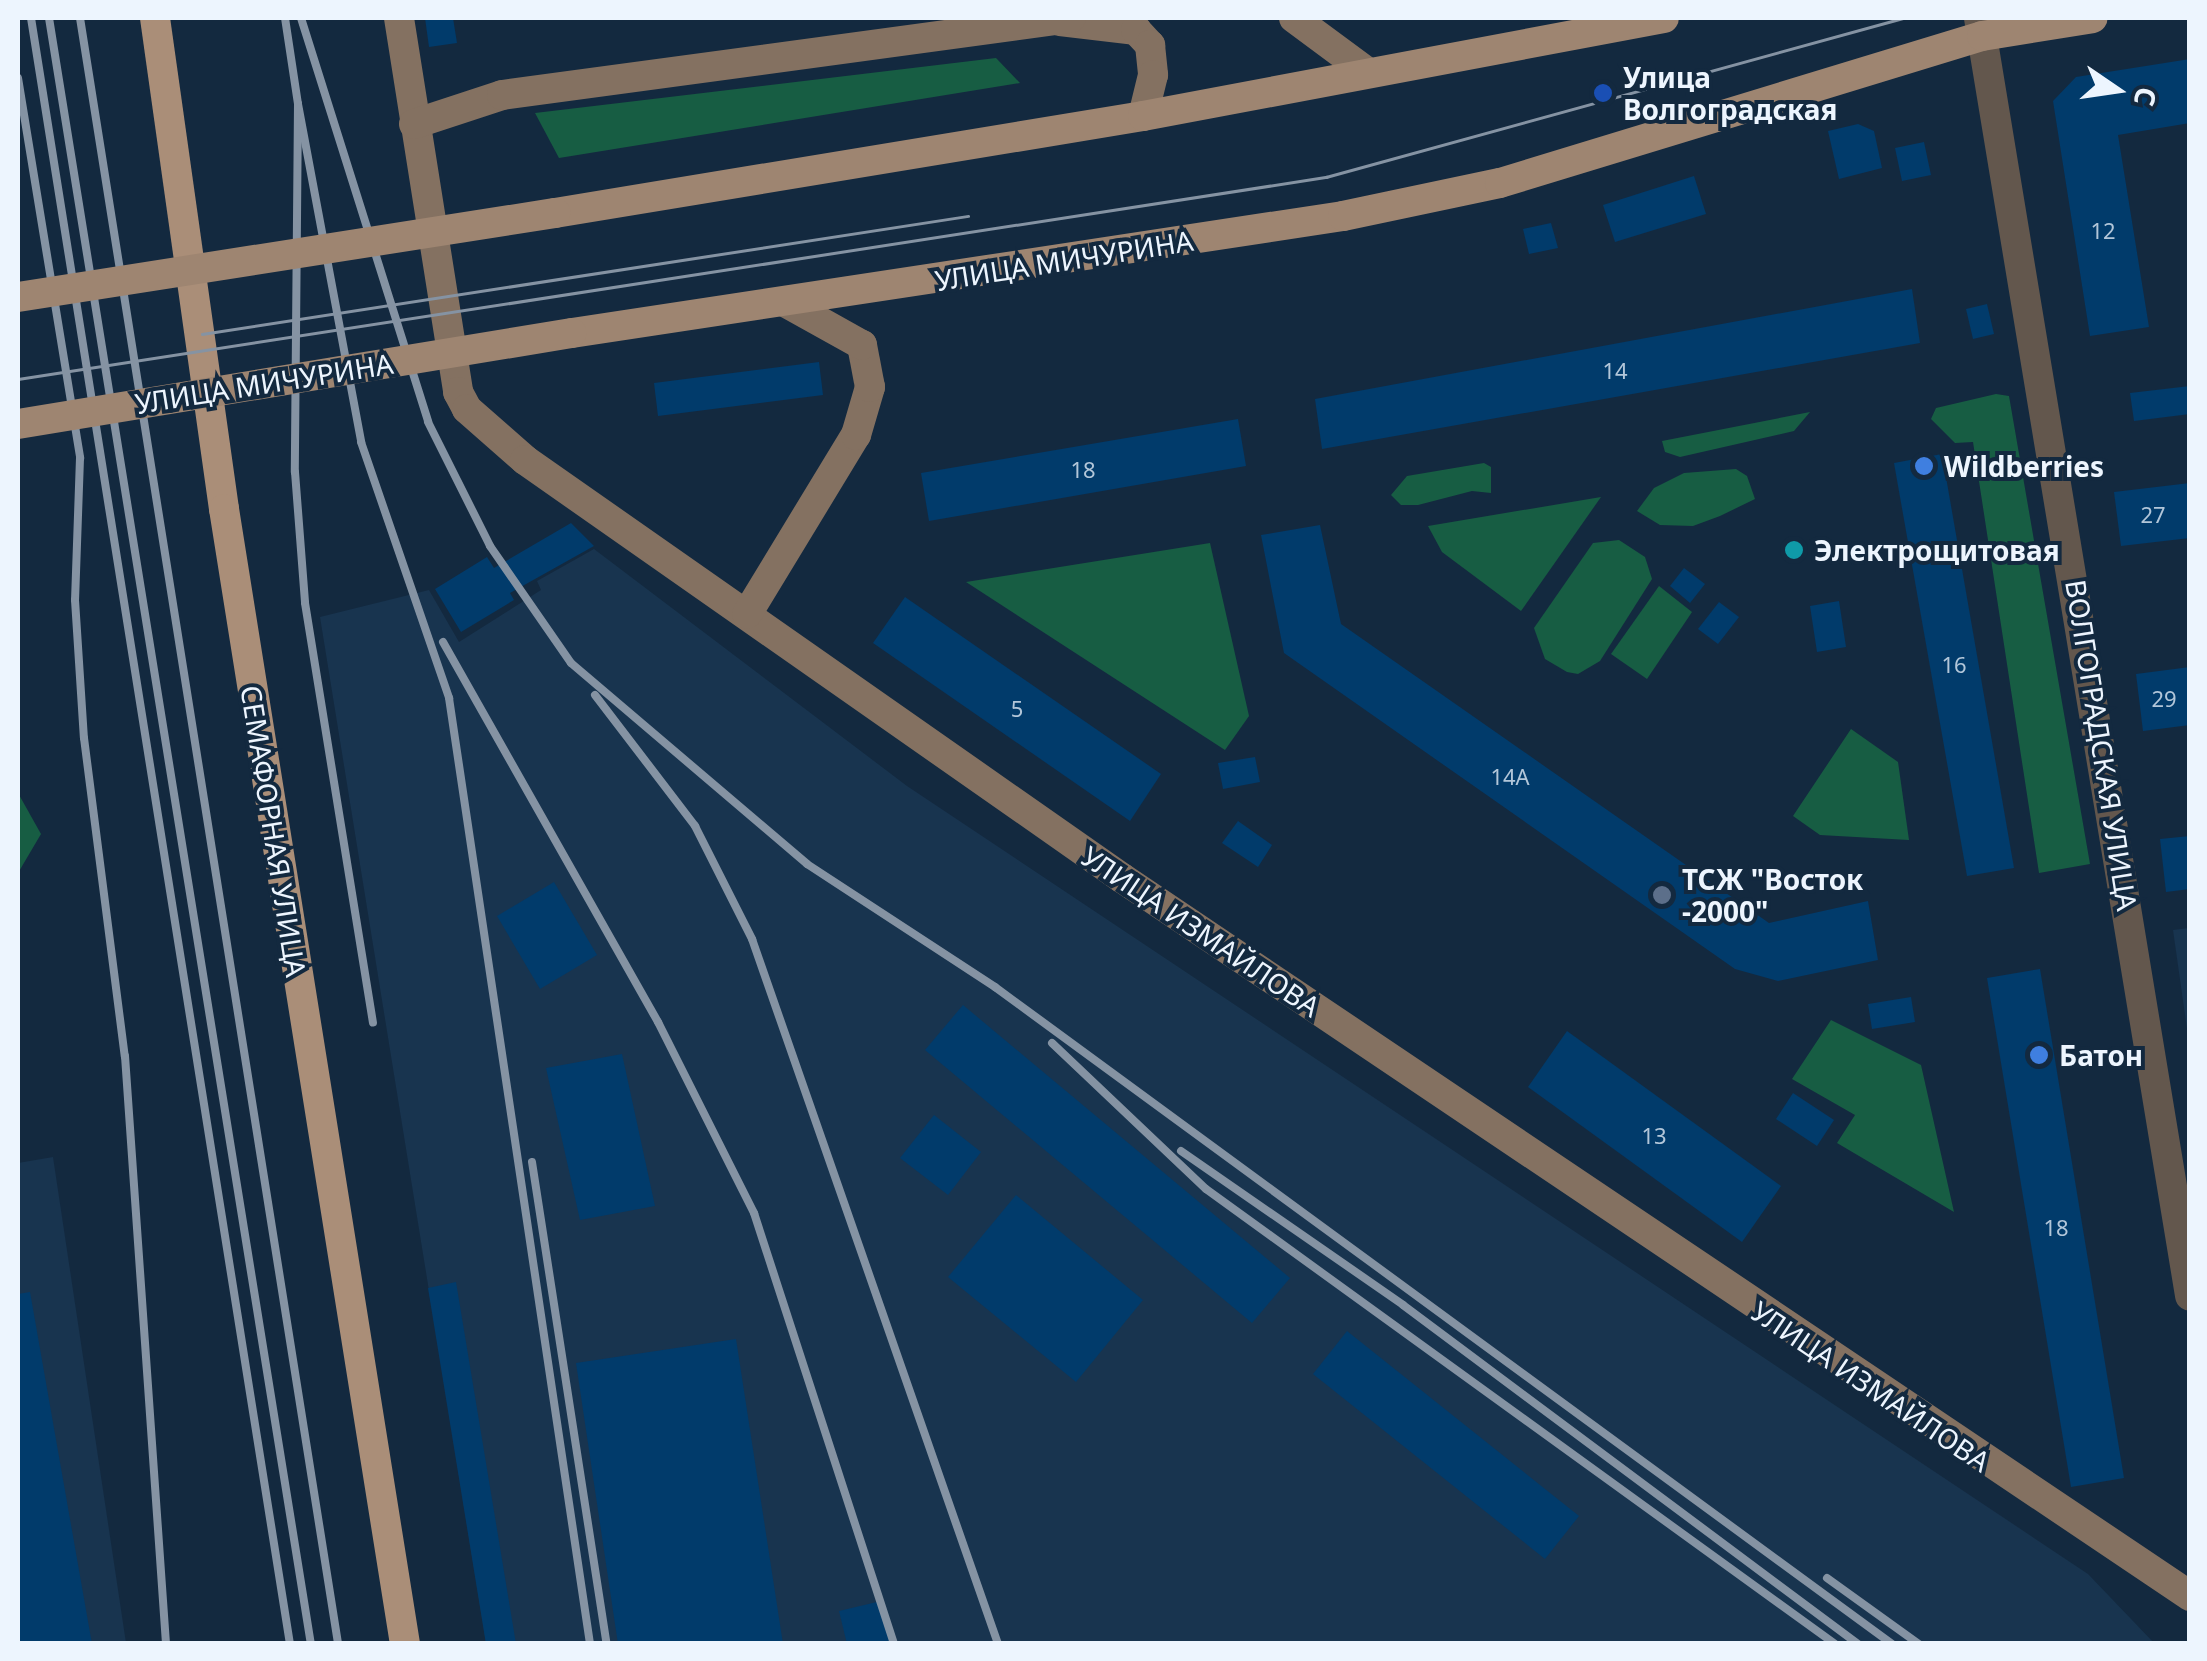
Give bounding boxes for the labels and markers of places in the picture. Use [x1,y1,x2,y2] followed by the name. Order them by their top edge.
[1623,60,1837,126] place label: Улица Волгоградская
[1592,82,1614,104] marker: Улица Волгоградская
[1944,449,2104,483] place label: Wildberries
[1913,455,1935,477] marker: Wildberries
[1814,533,2060,567] place label: Электрощитовая
[1783,539,1805,561] marker: Электрощитовая
[1682,862,1863,928] place label: ТСЖ "Восток -2000"
[1651,884,1673,906] marker: ТСЖ "Восток -2000"
[2059,1038,2143,1072] place label: Батон
[2028,1044,2050,1066] marker: Батон

